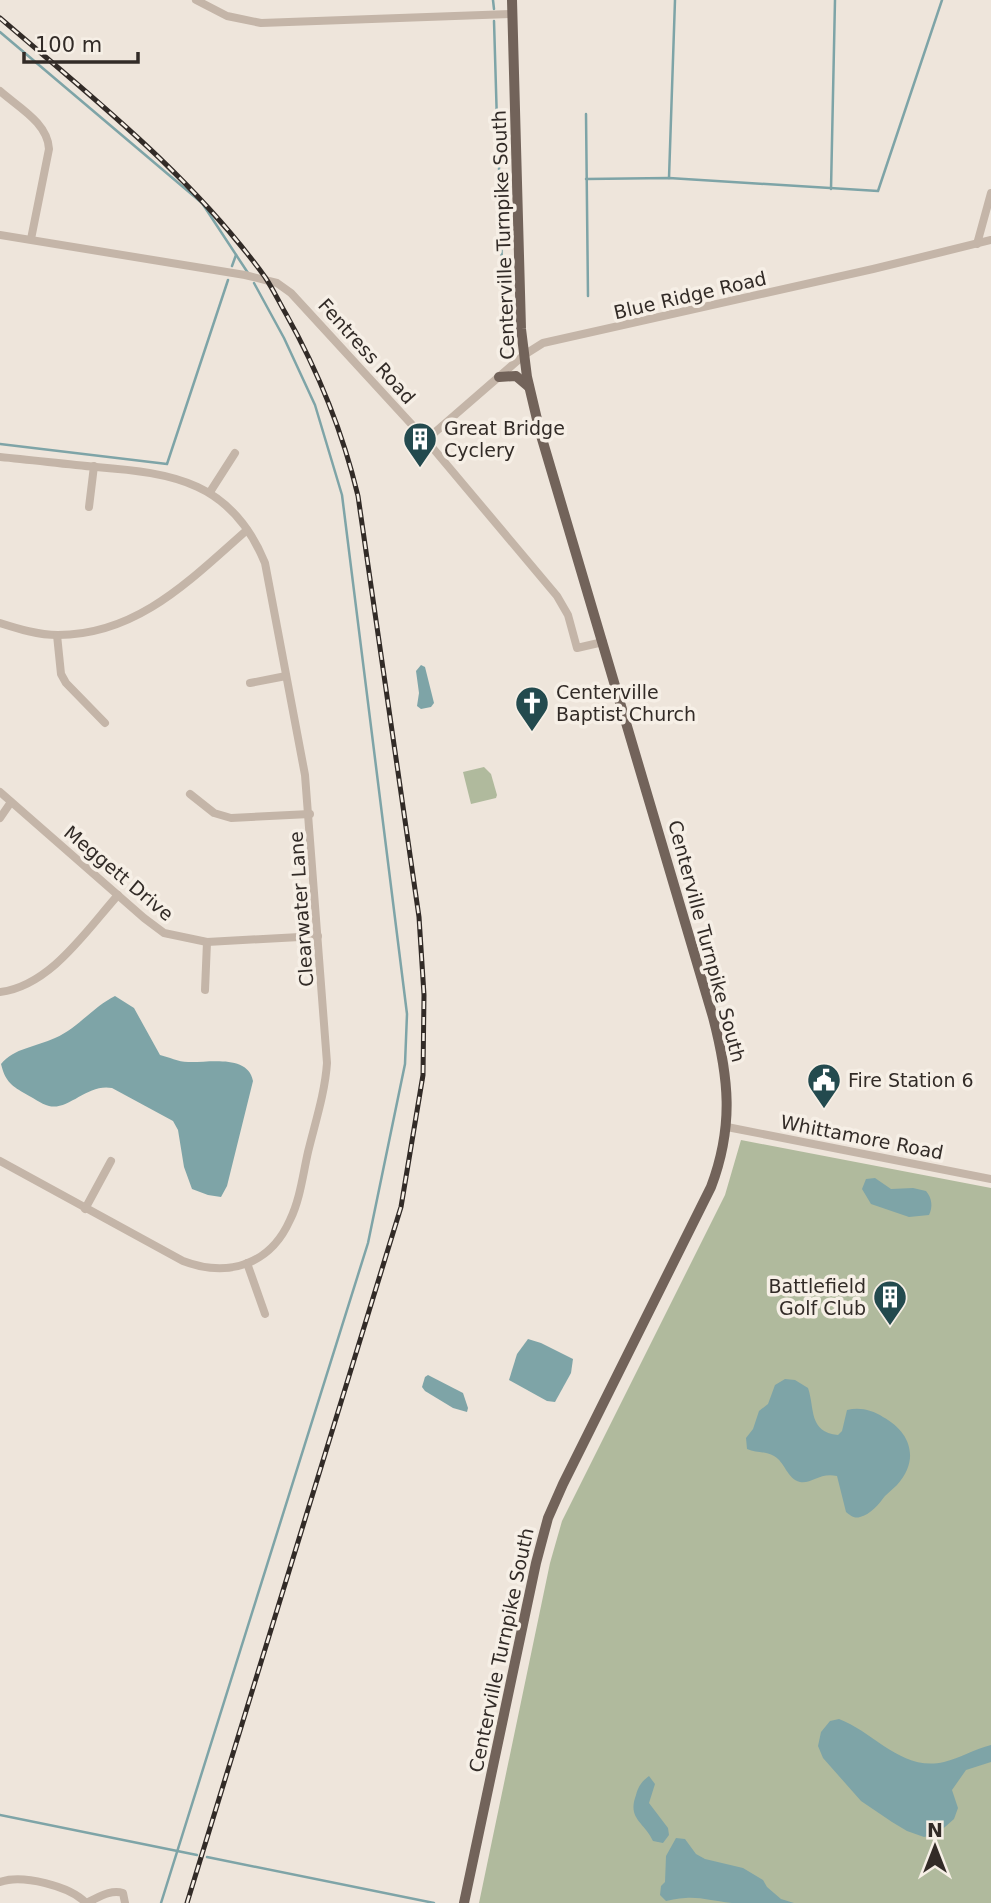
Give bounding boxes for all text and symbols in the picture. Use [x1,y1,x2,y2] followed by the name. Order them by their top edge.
[24,21,138,65] scale bar
[35,33,102,57] text: 100 m
[488,110,518,360] street label: Centerville Turnpike South
[611,267,769,323] street label: Blue Ridge Road
[314,294,420,408] street label: Fentress Road
[444,417,565,461] place label: Great Bridge Cyclery
[401,420,439,469] building icon: Great Bridge Cyclery
[556,681,696,725] place label: Centerville Baptist Church
[513,684,551,733] church icon: Centerville Baptist Church
[664,818,750,1064] street label: Centerville Turnpike South
[60,821,178,925] street label: Meggett Drive
[285,831,317,987] street label: Clearwater Lane
[805,1061,843,1110] public building icon: Fire Station 6
[848,1069,974,1091] place label: Fire Station 6
[779,1110,945,1164] street label: Whittamore Road
[768,1275,866,1319] place label: Battlefield Golf Club
[871,1278,909,1327] building icon: Battlefield Golf Club
[464,1526,538,1774] street label: Centerville Turnpike South
[900,1812,970,1882] north arrow
[927,1819,943,1841] text: N

